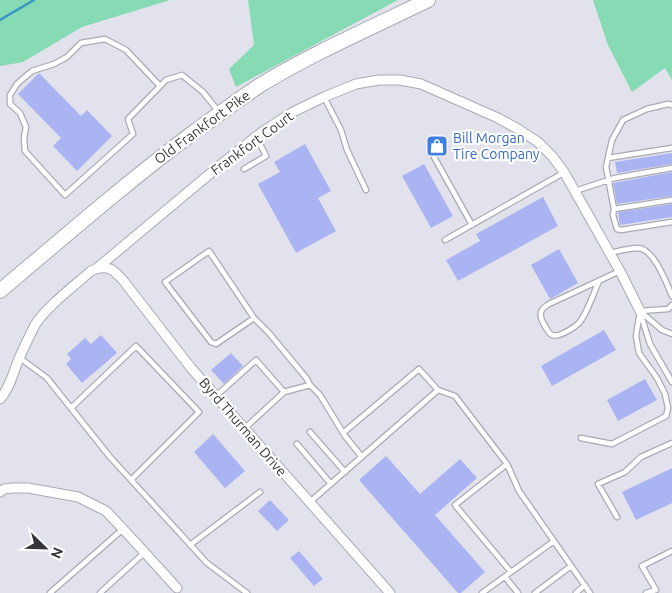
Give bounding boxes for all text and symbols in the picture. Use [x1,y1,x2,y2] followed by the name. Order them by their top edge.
[151,87,253,167] street label: Old Frankfort Pike
[208,108,297,178] street label: Frankfort Court
[453,130,540,162] place label: Bill Morgan Tire Company
[425,134,449,158] shop icon: Bill Morgan Tire Company
[196,375,290,479] street label: Byrd Thurman Drive
[20,523,70,573] north arrow
[48,545,66,561] text: N

